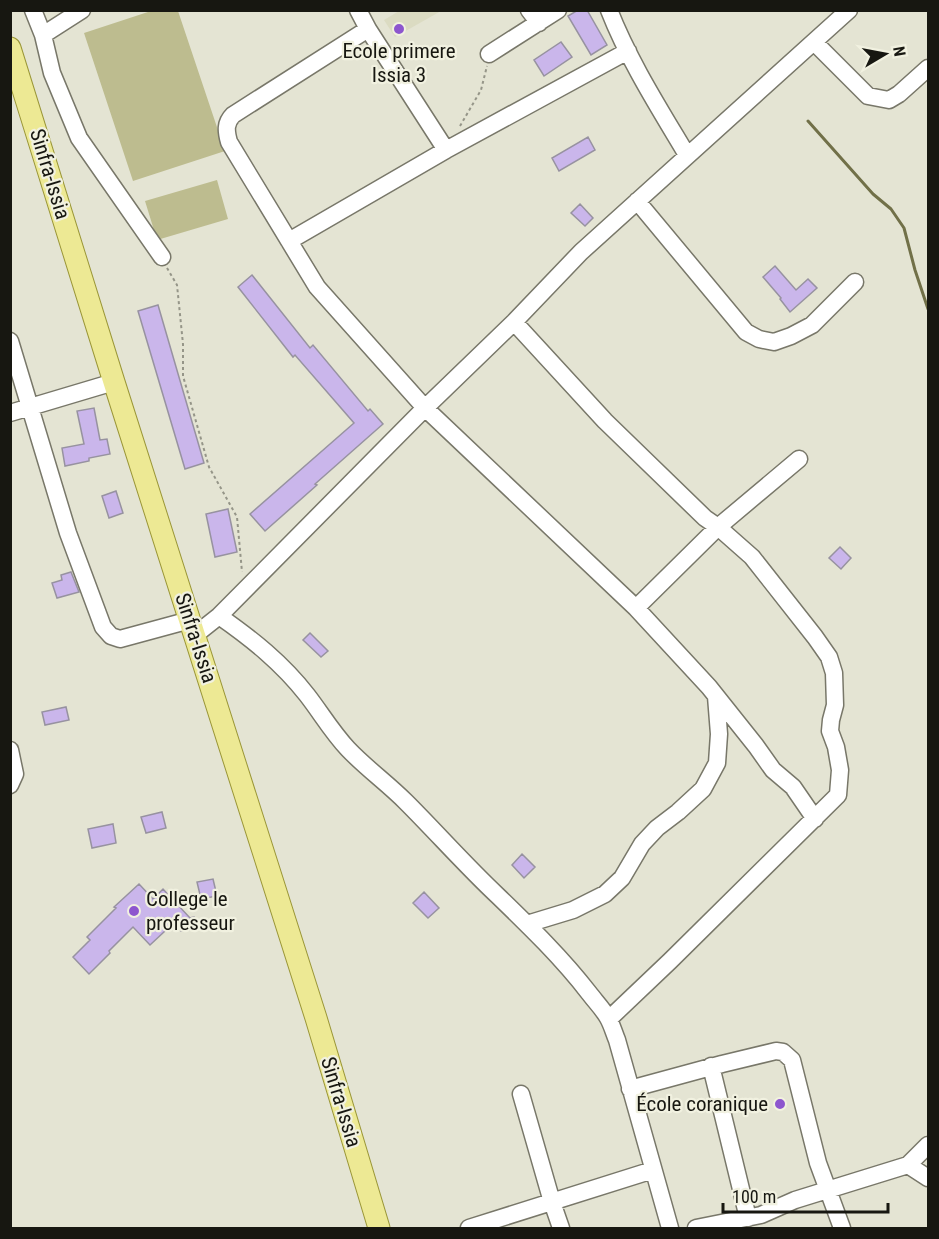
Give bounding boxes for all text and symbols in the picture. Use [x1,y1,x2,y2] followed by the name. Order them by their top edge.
[392,22,406,36] marker: Ecole primere Issia 3
[855,24,915,84] north arrow
[342,39,456,87] place label: Ecole primere Issia 3
[889,45,909,58] text: N
[25,126,75,222] street label: Sinfra-Issia
[170,590,222,686] street label: Sinfra-Issia
[146,887,235,935] place label: College le professeur
[127,904,141,918] marker: College le professeur
[316,1054,366,1150] street label: Sinfra-Issia
[636,1092,768,1116] place label: École coranique
[773,1097,787,1111] marker: École coranique
[723,1176,888,1214] scale bar
[732,1186,776,1207] text: 100 m

